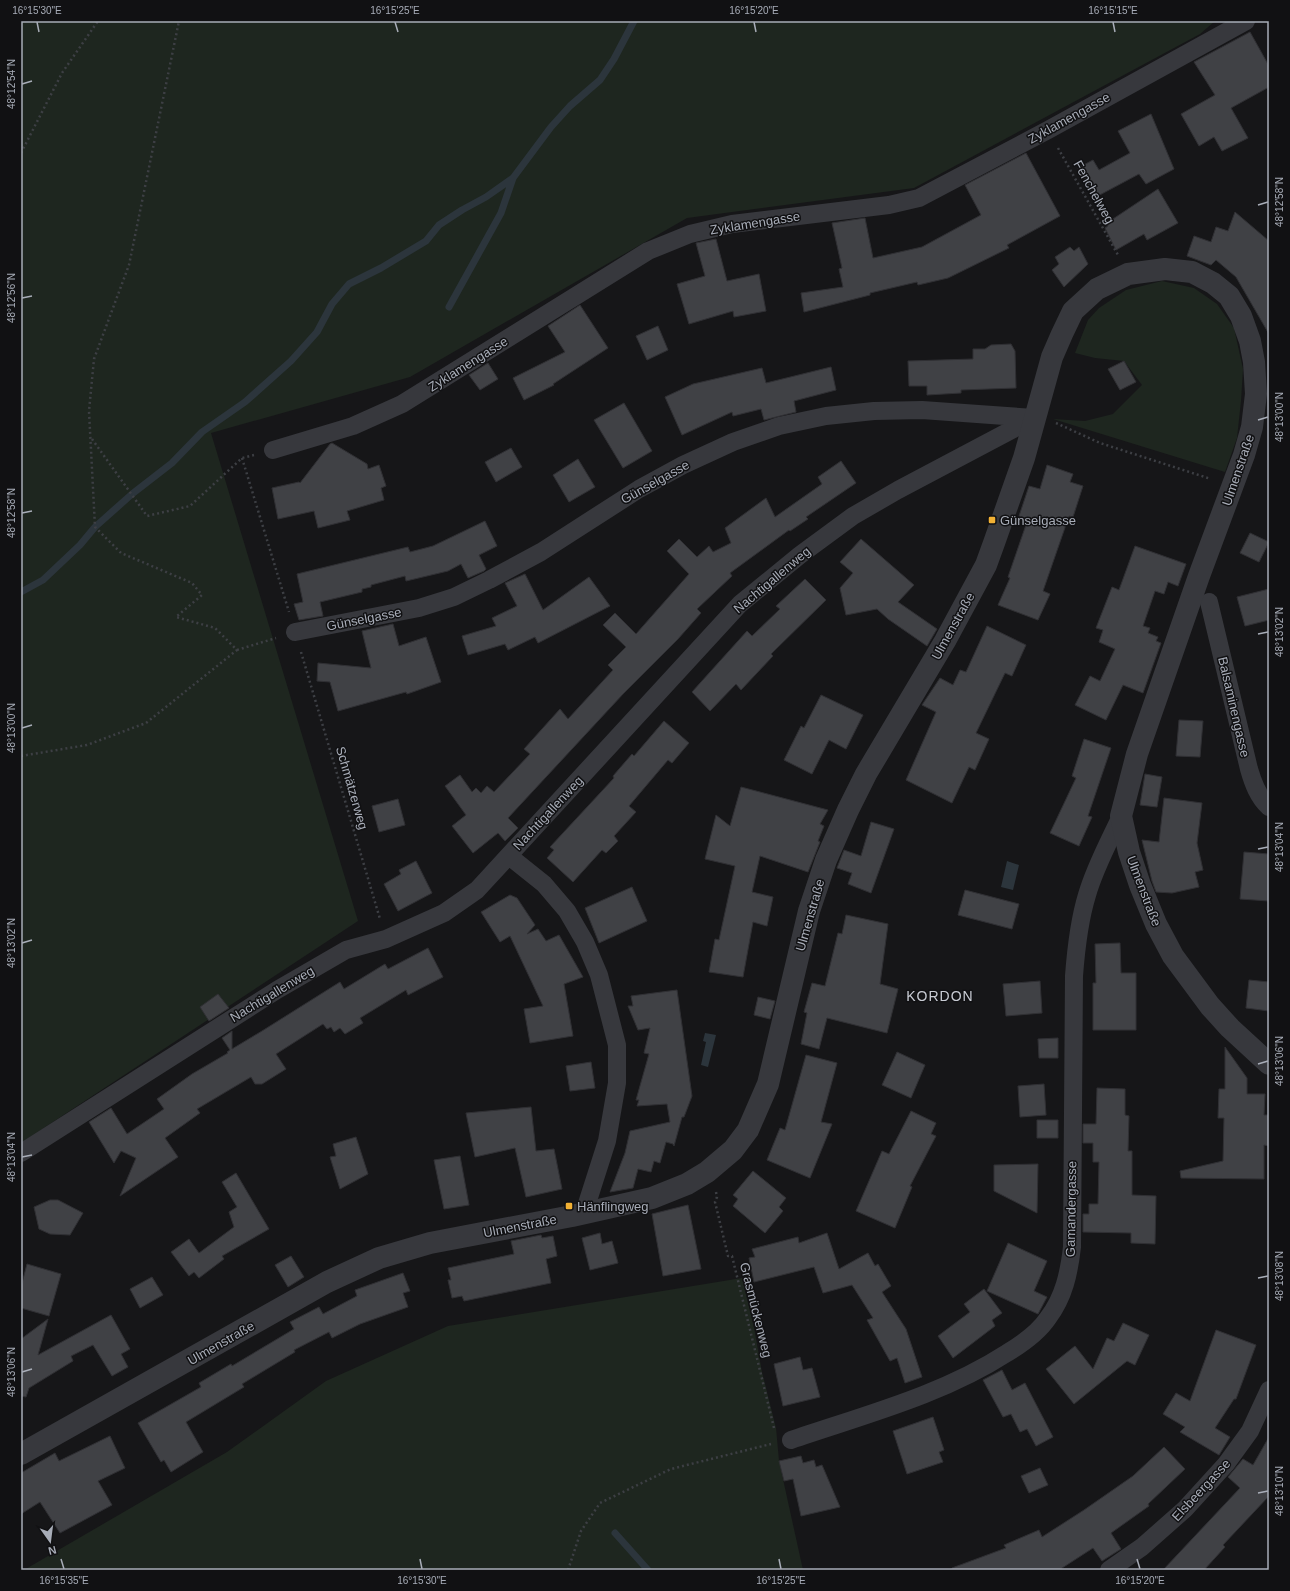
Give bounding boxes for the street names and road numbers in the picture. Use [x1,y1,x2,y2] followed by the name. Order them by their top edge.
[1026,89,1112,147] street label: Zyklamengasse
[1070,158,1118,226] street label: Fenchelweg
[709,208,801,238] street label: Zyklamengasse
[425,334,511,394] street label: Zyklamengasse
[1219,432,1257,508] street label: Ulmenstraße
[618,457,692,507] street label: Günselgasse
[731,544,813,616] street label: Nachtigallenweg
[928,590,978,662] street label: Ulmenstraße
[325,604,403,634] street label: Günselgasse
[1215,655,1253,759] street label: Balsaminengasse
[333,745,371,831] street label: Schmätzerweg
[510,773,586,853] street label: Nachtigallenweg
[1124,854,1164,928] street label: Ulmenstraße
[793,877,827,953] street label: Ulmenstraße
[227,963,317,1025] street label: Nachtigallenweg
[1063,1161,1079,1257] street label: Gamandergasse
[482,1212,558,1240] street label: Ulmenstraße
[737,1261,775,1359] street label: Grasmückenweg
[185,1318,257,1368] street label: Ulmenstraße
[1169,1456,1233,1524] street label: Elsbeergasse

